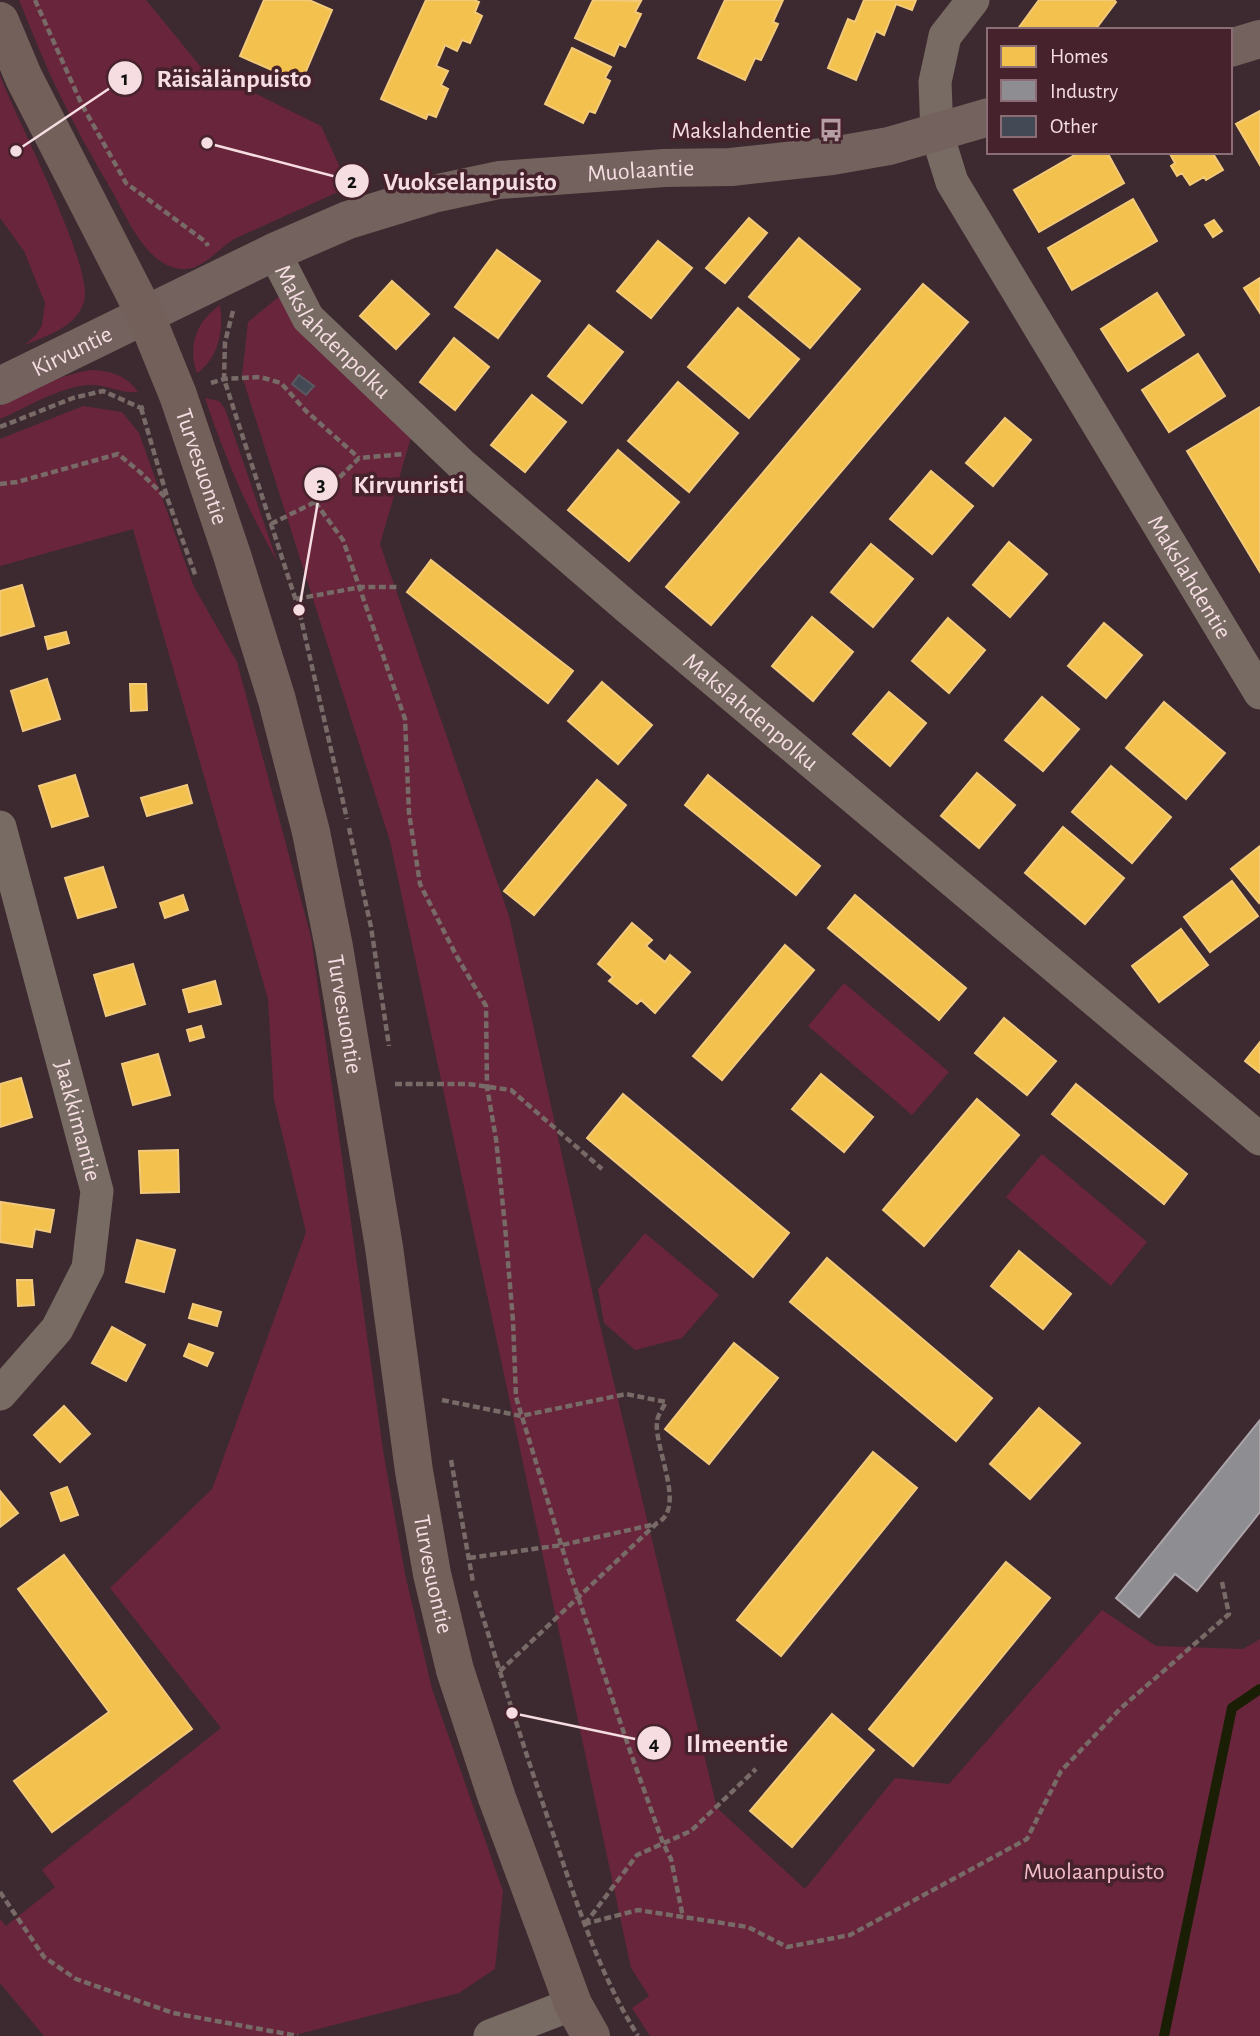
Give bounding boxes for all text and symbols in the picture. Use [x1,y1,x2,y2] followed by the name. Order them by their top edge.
[987,28,1232,154] legend
[1050,46,1108,67] text: Homes
[107,54,325,101] callout: Räisälänpuisto
[156,66,312,92] text: Räisälänpuisto
[121,68,129,89] text: 1
[1050,81,1118,102] text: Industry
[817,116,845,144] bus stop icon: Makslahdentie
[1050,116,1098,137] text: Other
[671,119,811,143] place label: Makslahdentie
[334,157,571,204] callout: Vuokselanpuisto
[586,157,694,187] street label: Muolaantie
[383,169,557,195] text: Vuokselanpuisto
[347,171,357,192] text: 2
[270,261,395,403] street label: Makslahdenpolku
[28,322,116,381] street label: Kirvuntie
[171,406,232,528] street label: Turvesuontie
[304,460,478,507] callout: Kirvunristi
[353,472,465,498] text: Kirvunristi
[316,474,326,495] text: 3
[1143,511,1235,643] street label: Makslahdentie
[678,649,823,775] street label: Makslahdenpolku
[322,953,366,1076] street label: Turvesuontie
[50,1058,105,1184] street label: Jaakkimantie
[409,1513,457,1636] street label: Turvesuontie
[637,1719,802,1766] callout: Ilmeentie
[686,1731,788,1757] text: Ilmeentie
[649,1733,659,1754] text: 4
[1024,1860,1164,1884] park label: Muolaanpuisto

